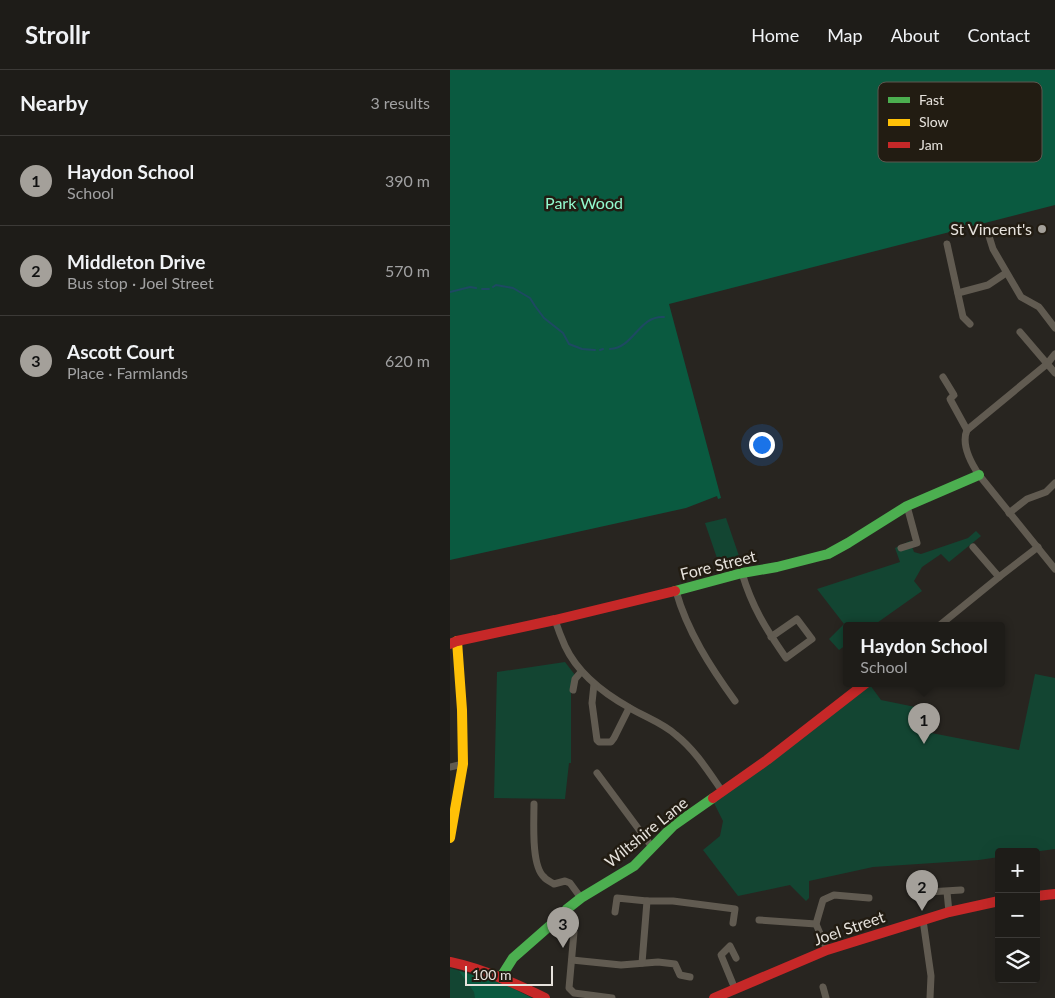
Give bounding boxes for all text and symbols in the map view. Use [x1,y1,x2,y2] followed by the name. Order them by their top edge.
[25,20,90,49] text: Strollr
[751,24,799,46] text: Home
[827,24,863,46] text: Map
[891,24,940,46] text: About
[968,24,1030,46] text: Contact
[878,82,1042,162] legend
[20,90,88,115] text: Nearby
[919,91,944,108] text: Fast
[370,93,430,112] text: 3 results
[919,113,949,130] text: Slow
[919,136,943,153] text: Jam
[67,160,194,183] text: Haydon School
[31,171,41,190] text: 1
[385,171,430,190] text: 390 m
[67,183,114,202] text: School
[545,193,623,212] park label: Park Wood
[950,219,1032,238] place label: St Vincent's
[1036,223,1048,235] marker: St Vincent's
[67,250,205,273] text: Middleton Drive
[31,261,41,280] text: 2
[385,261,430,280] text: 570 m
[67,273,214,292] text: Bus stop · Joel Street
[67,340,174,363] text: Ascott Court
[31,351,41,370] text: 3
[385,351,430,370] text: 620 m
[67,363,188,382] text: Place · Farmlands
[749,432,775,458] your location
[678,546,758,583] street label: Fore Street
[843,622,1005,687] popup
[860,634,988,657] text: Haydon School
[860,657,907,676] text: School
[908,703,940,744] pin: 1
[600,792,691,871] street label: Wiltshire Lane
[995,848,1040,983] map controls
[995,848,1040,893] button: +
[906,870,938,911] pin: 2
[995,893,1040,938] button: −
[811,906,887,949] street label: Joel Street
[547,907,579,948] pin: 3
[995,938,1040,983] button: layers
[465,963,552,986] scale bar
[472,966,511,983] text: 100 m

